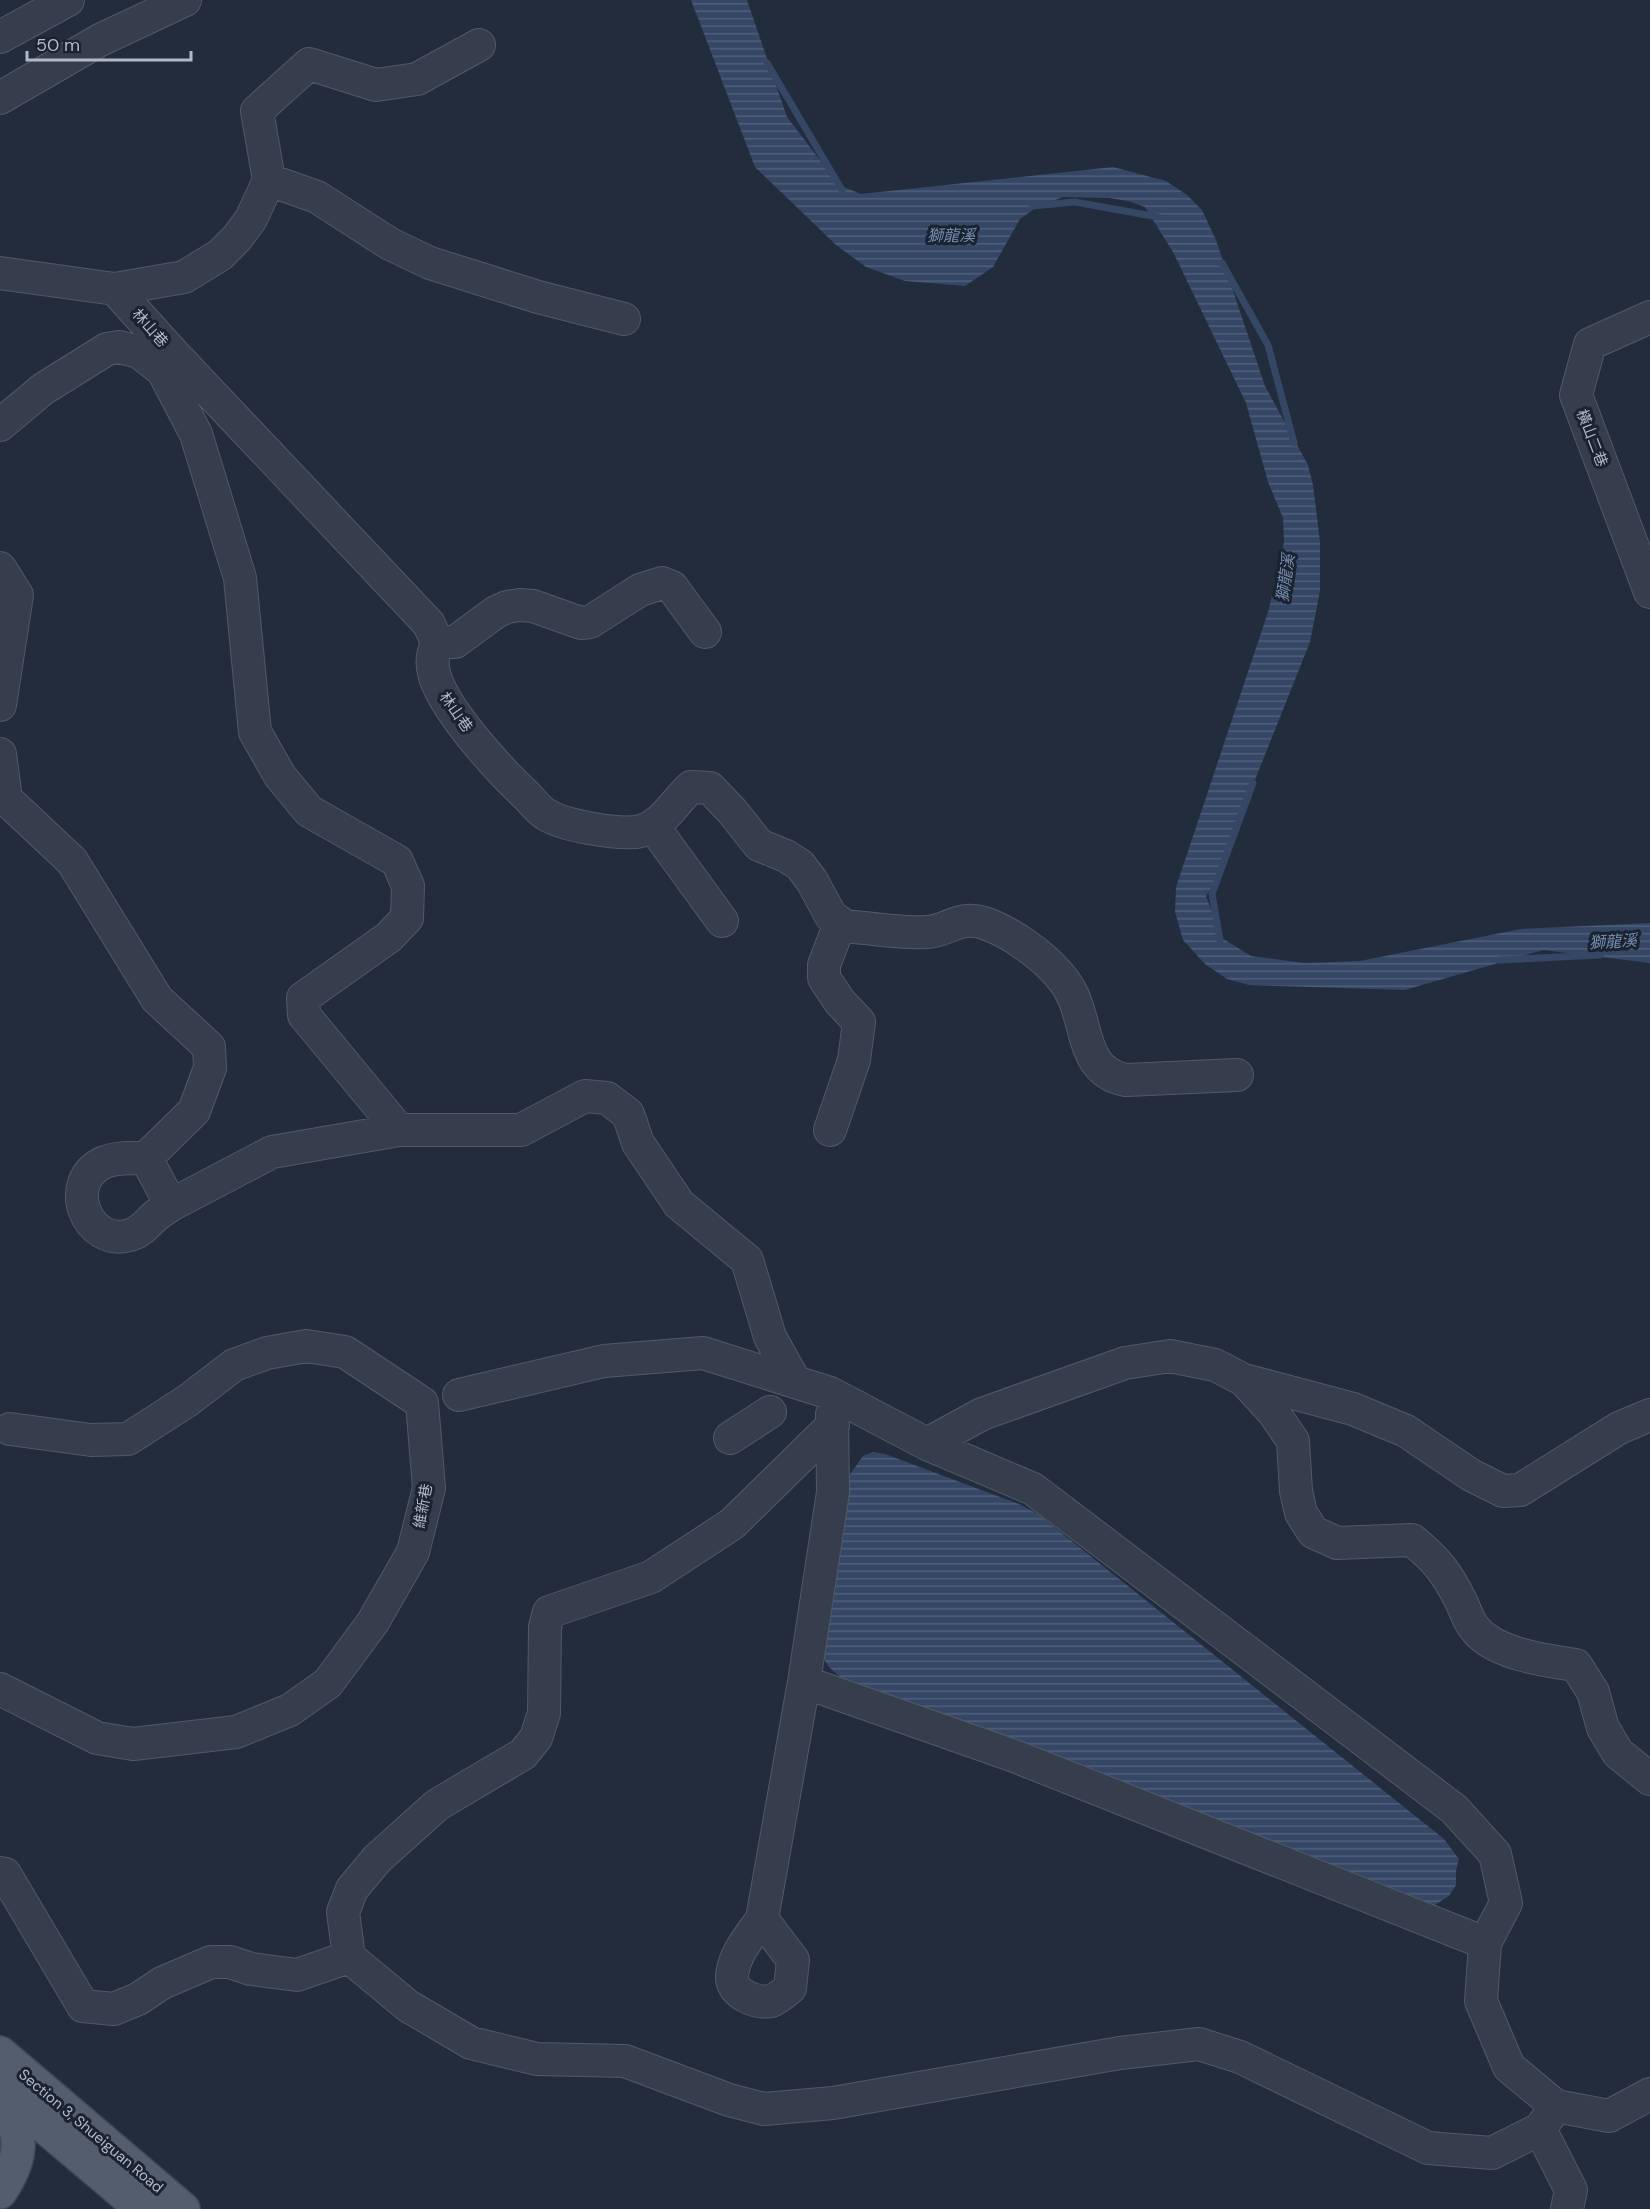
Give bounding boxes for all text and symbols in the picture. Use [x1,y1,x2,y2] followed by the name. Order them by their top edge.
[27,24,190,62] scale bar
[36,33,80,57] text: 50 m
[927,225,977,246] water label: 獅龍溪
[128,305,172,351] street label: 林山巷
[1572,406,1612,470] street label: 橫山二巷
[1272,551,1300,603] water label: 獅龍溪
[435,688,477,736] street label: 林山巷
[1589,930,1640,953] water label: 獅龍溪
[409,1482,437,1530] street label: 維新巷
[15,2065,167,2197] street label: Section 3, Shueiguan Road

